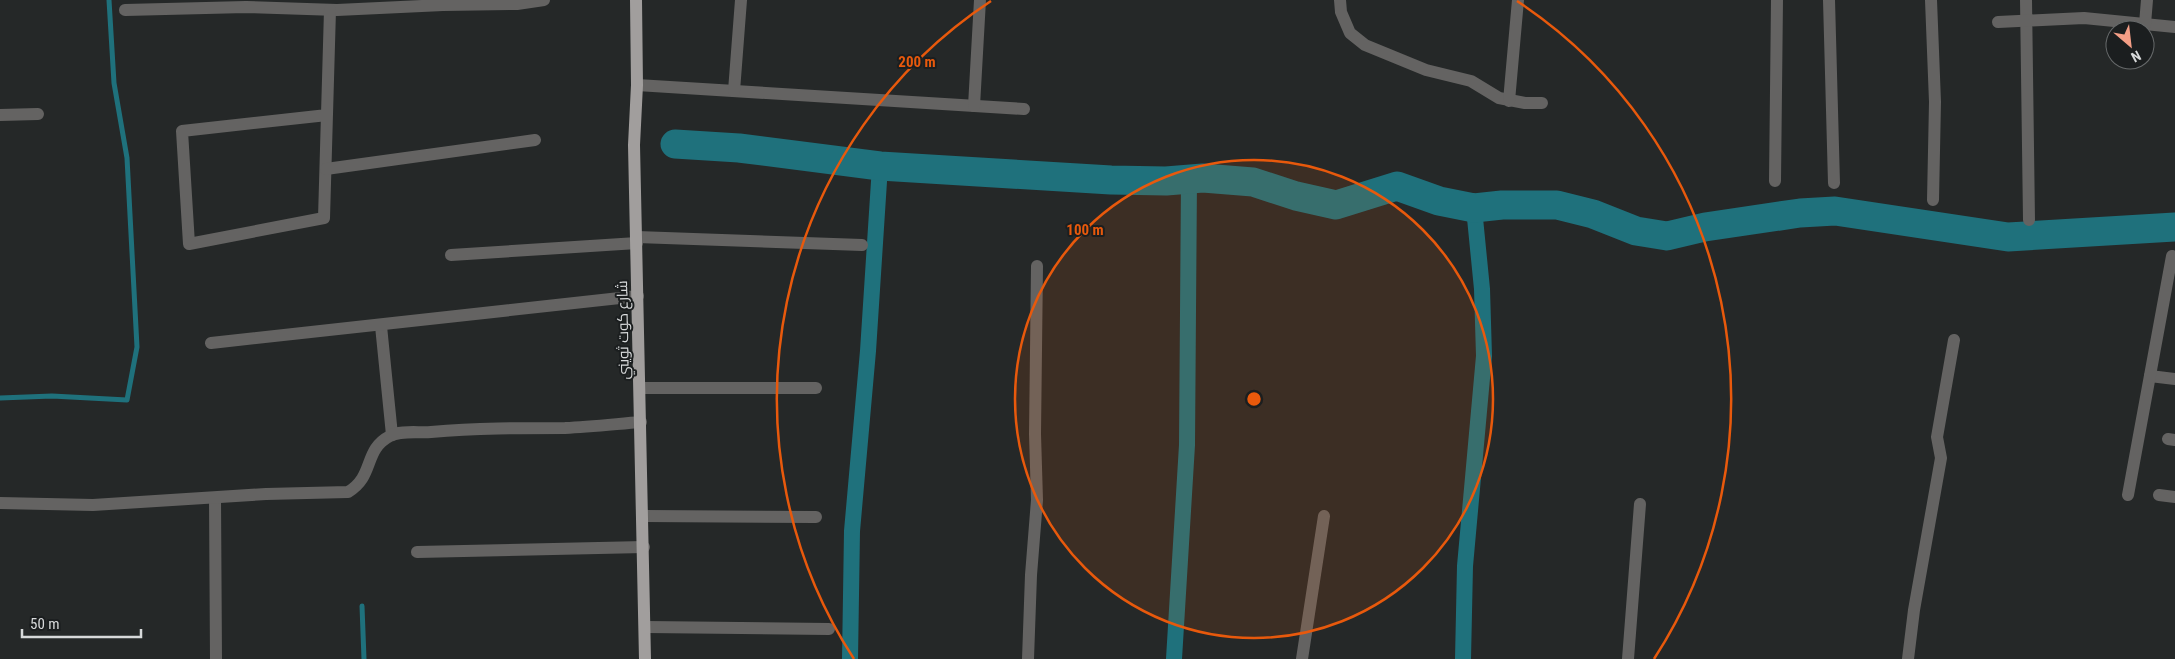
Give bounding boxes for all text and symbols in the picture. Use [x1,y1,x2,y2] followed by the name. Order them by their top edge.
[2105,20,2155,70] north arrow
[2129,47,2144,66] text: N
[898,53,936,71] text: 200 m
[1066,221,1104,239] text: 100 m
[613,280,636,380] street label: شارع كوت ثويني
[1245,390,1263,408] centre of rings
[22,606,141,638] scale bar
[30,615,60,633] text: 50 m

